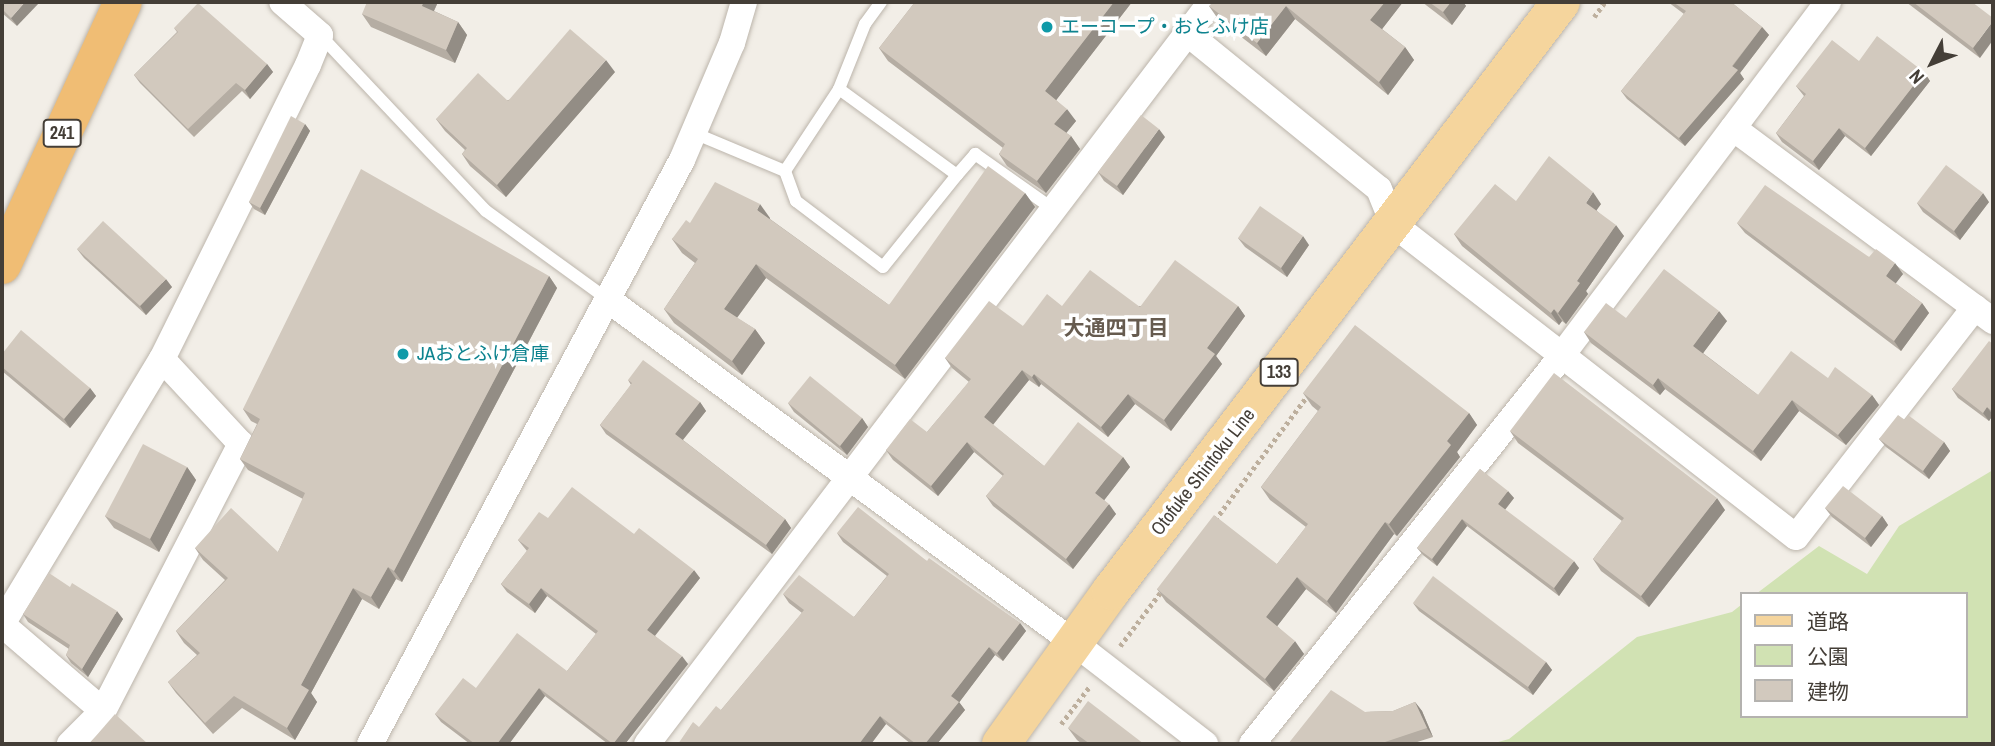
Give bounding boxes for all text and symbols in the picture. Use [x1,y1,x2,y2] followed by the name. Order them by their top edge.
[1061,16,1270,38] place label: エーコープ・おとふけ店
[1039,19,1055,35] marker: エーコープ・おとふけ店
[1897,28,1967,98] north arrow
[1903,64,1930,90] text: N
[41,118,83,148] road number: 241
[1064,315,1168,341] district label: 大通四丁目
[417,343,549,365] place label: JAおとふけ倉庫
[395,346,411,362] marker: JAおとふけ倉庫
[1258,358,1300,386] road number: 133
[1146,404,1260,540] street label: Otofuke Shintoku Line
[1740,592,1967,718] legend
[1807,607,1849,636] text: 道路
[1807,642,1849,671] text: 公園
[1807,677,1849,706] text: 建物

